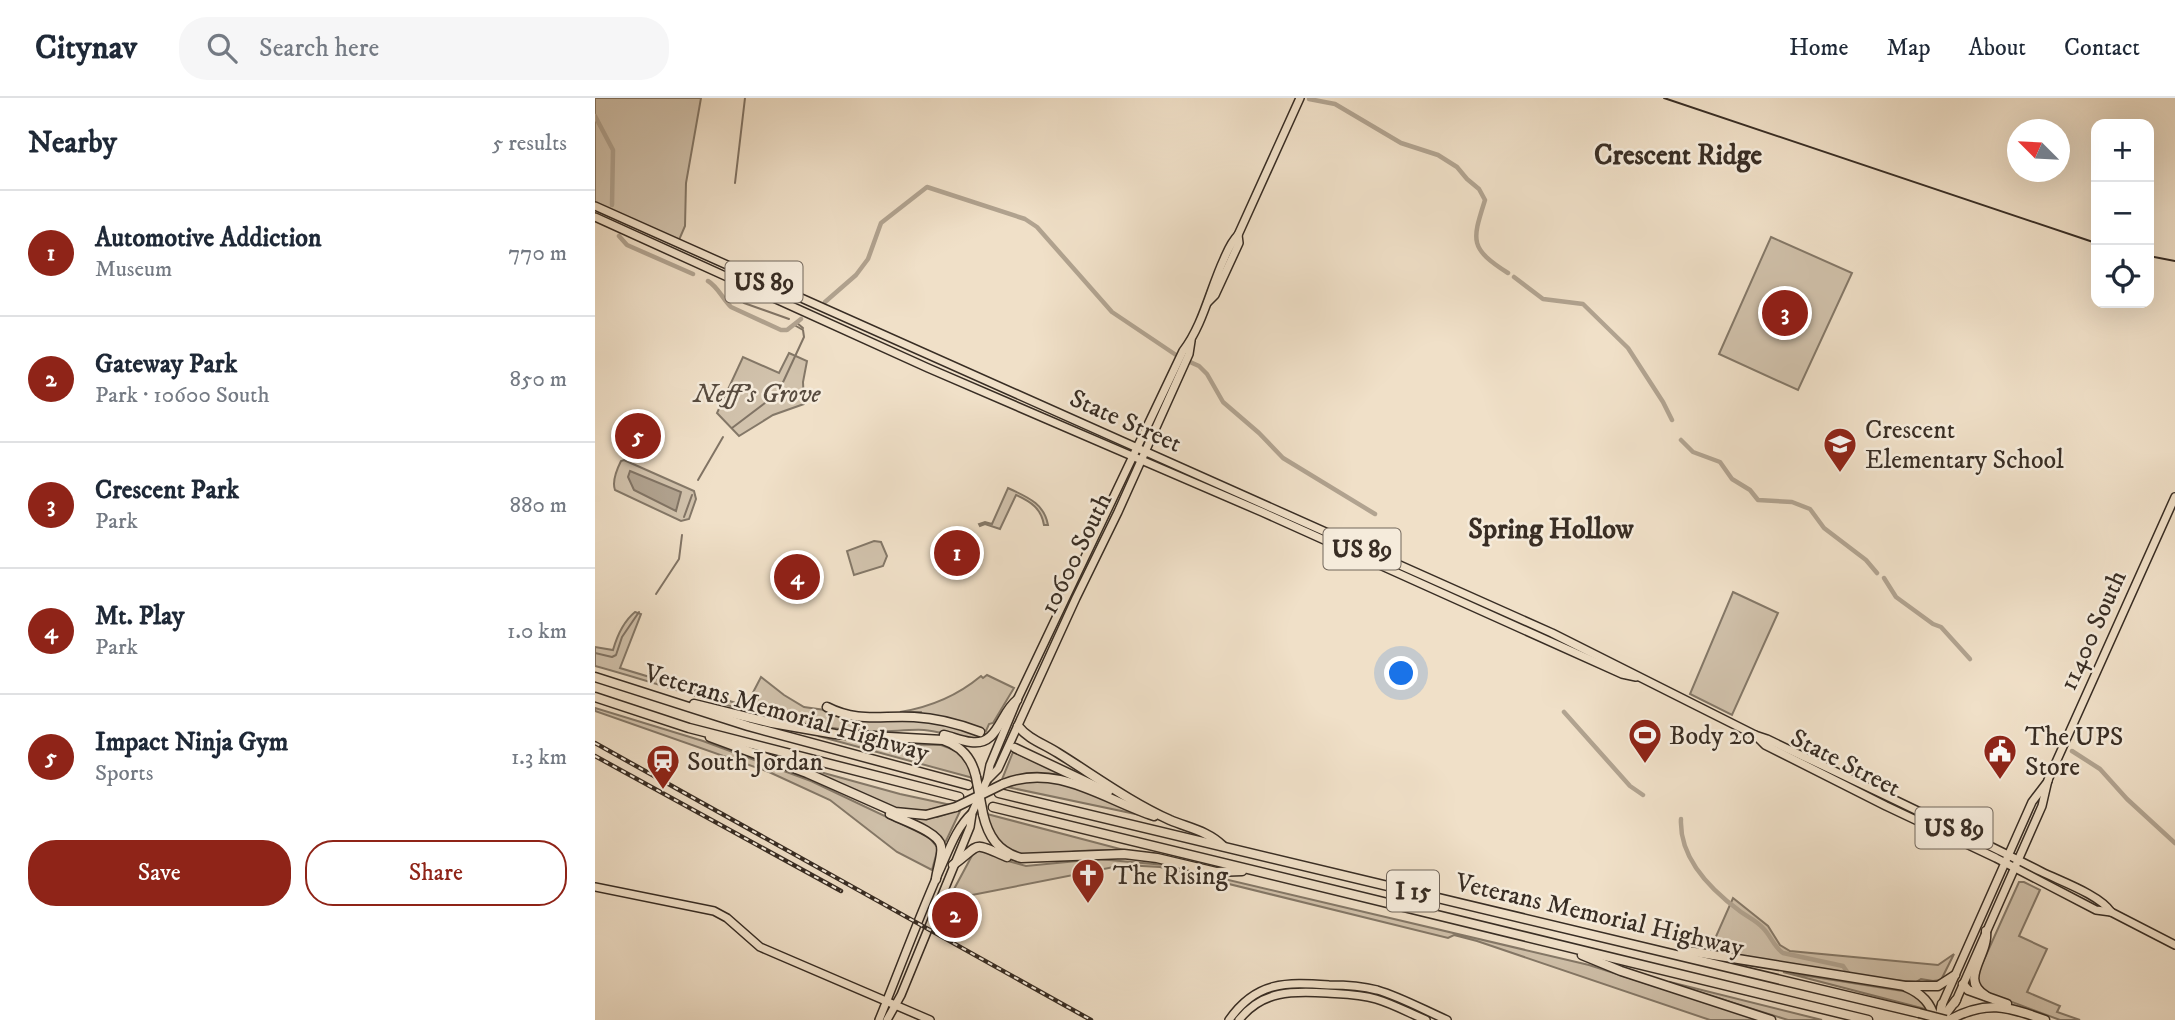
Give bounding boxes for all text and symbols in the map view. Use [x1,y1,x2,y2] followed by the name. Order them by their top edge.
[179,17,669,80] search box
[35,28,137,69] text: Citynav
[203,29,241,67] icon: search
[259,32,379,65] text: Search here
[1789,33,1848,63] text: Home
[1886,33,1931,63] text: Map
[1969,33,2026,63] text: About
[2064,33,2140,63] text: Contact
[2007,119,2070,182] north arrow
[2091,119,2154,308] map controls
[2091,119,2154,182] button: +
[28,125,117,162] text: Nearby
[492,129,567,158] text: 5 results
[1594,138,1762,173] district label: Crescent Ridge
[2091,182,2154,245] button: −
[95,222,322,255] text: Automotive Addiction
[47,239,55,268] text: 1
[508,239,567,268] text: 770 m
[2091,245,2154,308] button: locate
[95,255,172,284] text: Museum
[725,262,803,302] road number: US 89
[1762,287,1808,339] pin: 3
[95,348,237,381] text: Gateway Park
[45,365,57,394] text: 2
[509,365,567,394] text: 850 m
[692,378,822,411] park label: Neff's Grove
[95,381,270,410] text: Park · 10600 South
[1064,382,1187,461] street label: State Street
[615,410,661,462] pin: 5
[1865,414,2064,477] place label: Crescent Elementary School
[1821,425,1859,474] school or university icon: Crescent Elementary School
[95,474,239,507] text: Crescent Park
[1033,487,1120,620] street label: 10600 South
[47,491,55,520] text: 3
[509,491,567,520] text: 880 m
[95,507,138,536] text: Park
[1468,512,1635,547] district label: Spring Hollow
[934,527,980,579] pin: 1
[1323,528,1401,570] road number: US 89
[774,551,820,603] pin: 4
[2052,565,2135,696] street label: 11400 South
[95,600,184,633] text: Mt. Play
[44,617,58,646] text: 4
[507,617,567,646] text: 1.0 km
[95,633,138,662] text: Park
[1384,656,1418,690] your location
[639,657,934,770] street label: Veterans Memorial Highway
[1626,716,1664,765] sports icon: Body 20
[1669,720,1756,753] place label: Body 20
[2025,721,2123,784] place label: The UPS Store
[1785,722,1906,805] street label: State Street
[95,726,288,759] text: Impact Ninja Gym
[1981,732,2019,781] public building icon: The UPS Store
[644,742,682,791] station icon: South Jordan
[45,743,57,772] text: 5
[511,743,567,772] text: 1.3 km
[687,746,823,779] place label: South Jordan
[95,759,153,788] text: Sports
[1915,808,1993,848] road number: US 89
[28,840,291,906] button: Save
[305,840,567,906] button: Share
[1069,856,1107,905] church icon: The Rising
[1113,860,1229,893] place label: The Rising
[1451,866,1748,965] street label: Veterans Memorial Highway
[1387,870,1439,912] road number: I 15
[932,889,978,941] pin: 2

